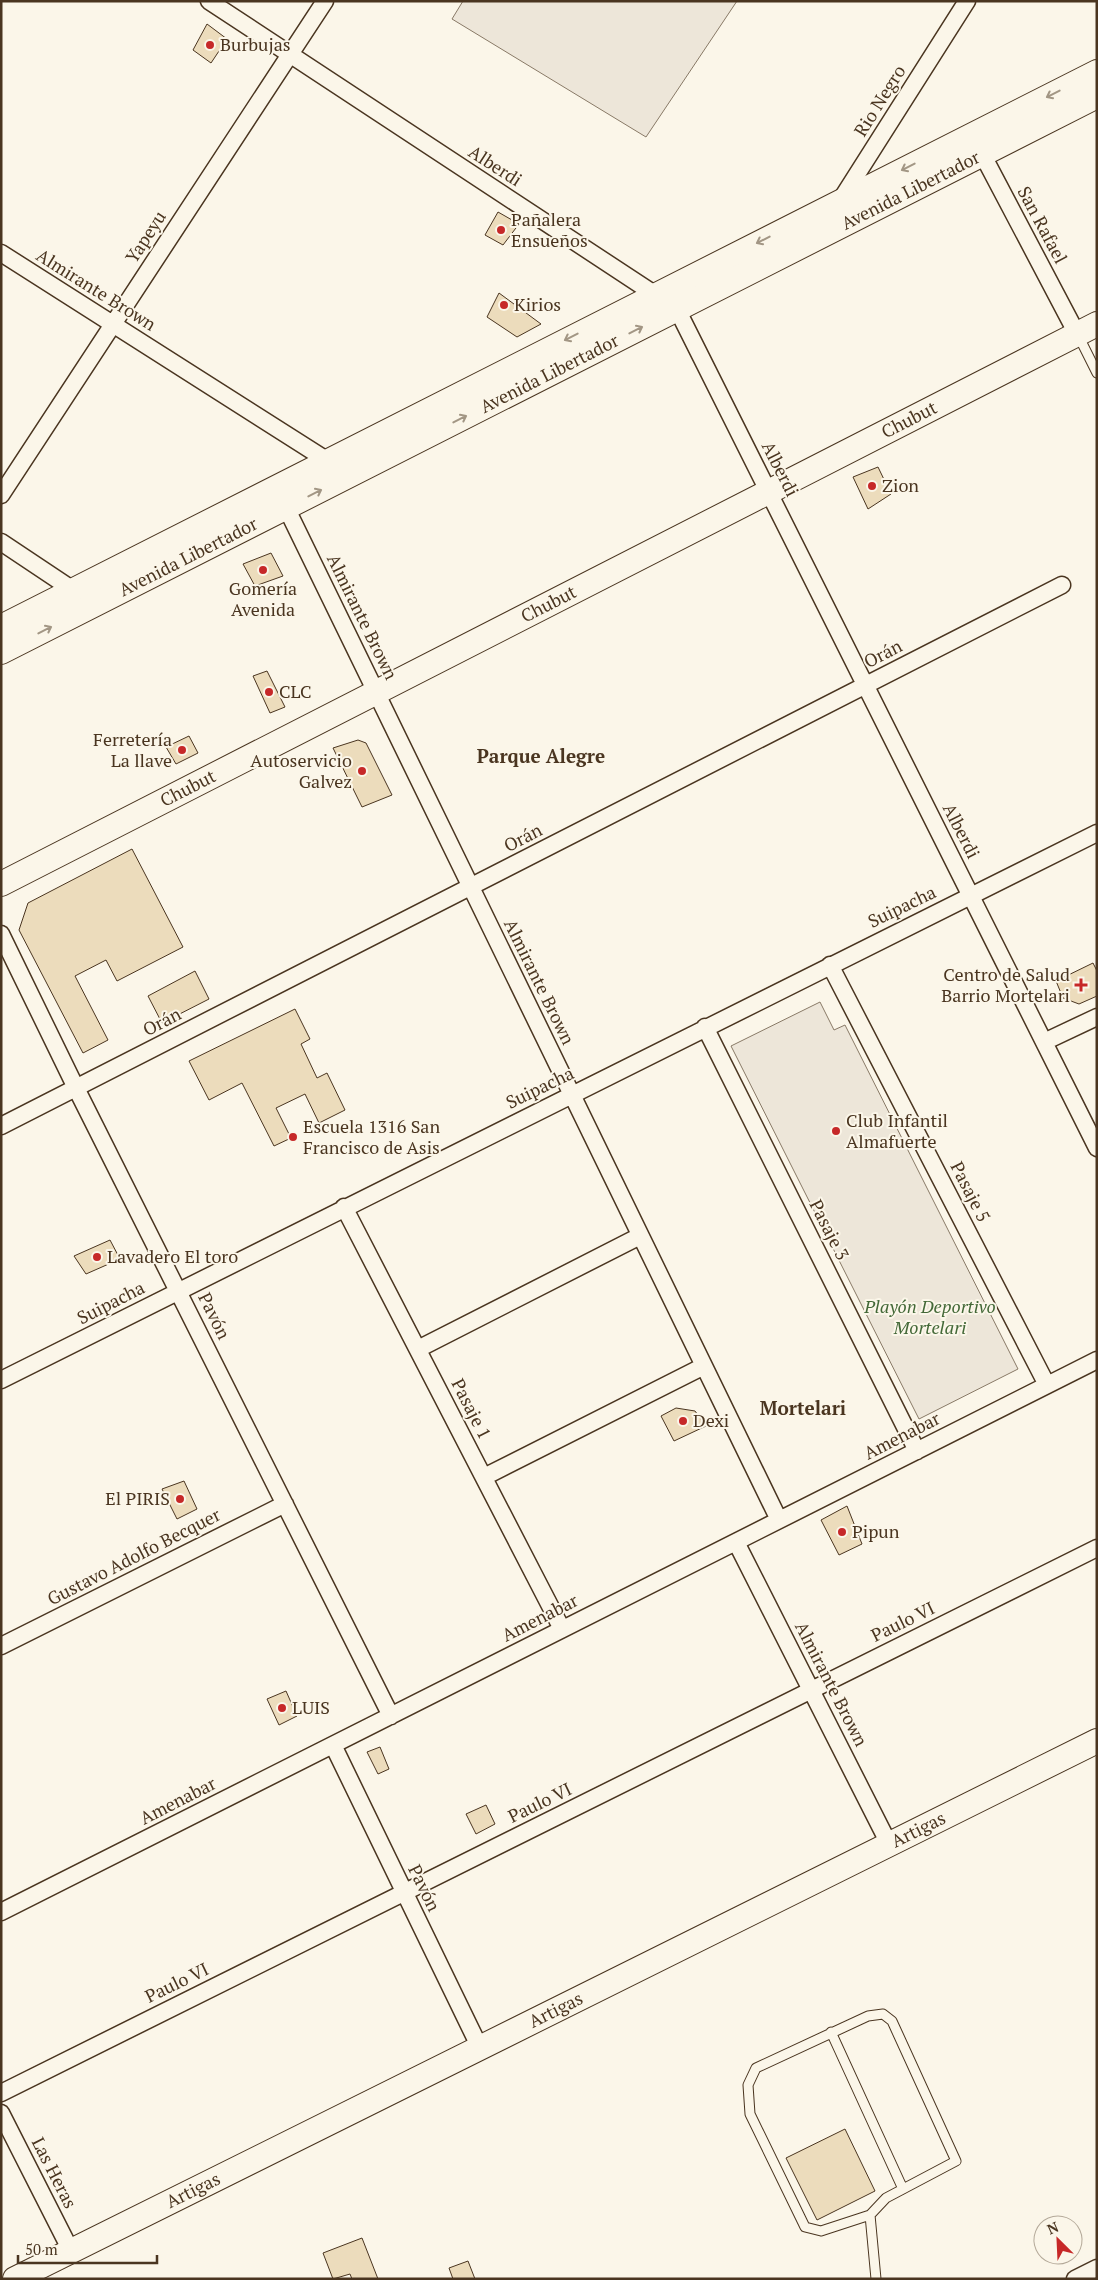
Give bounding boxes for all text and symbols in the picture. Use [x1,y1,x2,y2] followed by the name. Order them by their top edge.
[220,32,291,56] place label: Burbujas
[204,39,216,51] marker: Burbujas
[848,60,910,141] street label: Rio Negro
[1046,90,1061,99] one-way arrow
[464,139,527,191] street label: Alberdi
[837,144,984,235] street label: Avenida Libertador
[901,163,916,172] one-way arrow
[1013,182,1073,267] street label: San Rafael
[119,206,171,267] street label: Yapeyu
[511,207,588,252] place label: Pañalera Ensueños
[495,224,507,236] marker: Pañalera Ensueños
[756,236,771,245] one-way arrow
[32,243,161,336] street label: Almirante Brown
[514,292,561,316] place label: Kirios
[498,299,510,311] marker: Kirios
[628,325,643,334] one-way arrow
[476,328,622,418] street label: Avenida Libertador
[564,333,579,342] one-way arrow
[877,395,941,443] street label: Chubut
[452,414,467,424] one-way arrow
[757,437,805,500] street label: Alberdi
[882,473,919,497] place label: Zion
[866,480,878,492] marker: Zion
[307,488,322,498] one-way arrow
[115,511,261,601] street label: Avenida Libertador
[322,550,404,684] street label: Almirante Brown
[257,564,269,576] marker: Gomería Avenida
[229,576,297,621] place label: Gomería Avenida
[516,579,580,627] street label: Chubut
[37,625,52,634] one-way arrow
[859,633,906,673] street label: Orán
[279,679,312,703] place label: CLC
[263,686,275,698] marker: CLC
[93,727,172,772] place label: Ferretería La llave
[477,743,605,768] district label: Parque Alegre
[176,744,188,756] marker: Ferretería La llave
[250,748,352,793] place label: Autoservicio Galvez
[156,763,220,812] street label: Chubut
[356,765,368,777] marker: Autoservicio Galvez
[938,799,986,862] street label: Alberdi
[499,817,546,857] street label: Orán
[864,879,940,933] street label: Suipacha
[499,915,581,1049] street label: Almirante Brown
[941,962,1070,1007] place label: Centro de Salud Barrio Mortelari
[1074,978,1088,992] marker: Centro de Salud Barrio Mortelari
[138,1001,185,1041] street label: Orán
[502,1060,578,1114] street label: Suipacha
[846,1108,948,1153] place label: Club Infantil Almafuerte
[303,1114,440,1159] place label: Escuela 1316 San Francisco de Asis
[830,1125,842,1137] marker: Club Infantil Almafuerte
[287,1131,299,1143] marker: Escuela 1316 San Francisco de Asis
[945,1157,996,1226] street label: Pasaje 5
[804,1195,855,1264] street label: Pasaje 3
[107,1244,238,1268] place label: Lavadero El toro
[91,1251,103,1263] marker: Lavadero El toro
[73,1275,148,1329] street label: Suipacha
[193,1288,237,1343] street label: Pavón
[863,1294,996,1339] park label: Playón Deportivo Mortelari
[446,1374,497,1443] street label: Pasaje 1
[760,1395,846,1420] district label: Mortelari
[859,1406,944,1465] street label: Amenabar
[693,1408,729,1432] place label: Dexi
[677,1415,689,1427] marker: Dexi
[105,1486,170,1510] place label: El PIRIS
[174,1493,186,1505] marker: El PIRIS
[43,1502,224,1610] street label: Gustavo Adolfo Becquer
[852,1519,900,1543] place label: Pipun
[836,1526,848,1538] marker: Pipun
[497,1588,582,1647] street label: Amenabar
[867,1595,938,1647] street label: Paulo VI
[790,1617,874,1750] street label: Almirante Brown
[292,1695,330,1719] place label: LUIS
[276,1702,288,1714] marker: LUIS
[135,1771,220,1830] street label: Amenabar
[504,1776,575,1828] street label: Paulo VI
[887,1805,949,1852] street label: Artigas
[403,1860,447,1915] street label: Pavón
[141,1956,212,2008] street label: Paulo VI
[524,1986,587,2033] street label: Artigas
[27,2133,83,2212] street label: Las Heras
[162,2166,224,2213] street label: Artigas
[1033,2215,1083,2265] north arrow
[1044,2217,1062,2239] text: N
[18,2232,156,2264] scale bar
[25,2239,58,2259] text: 50 m

